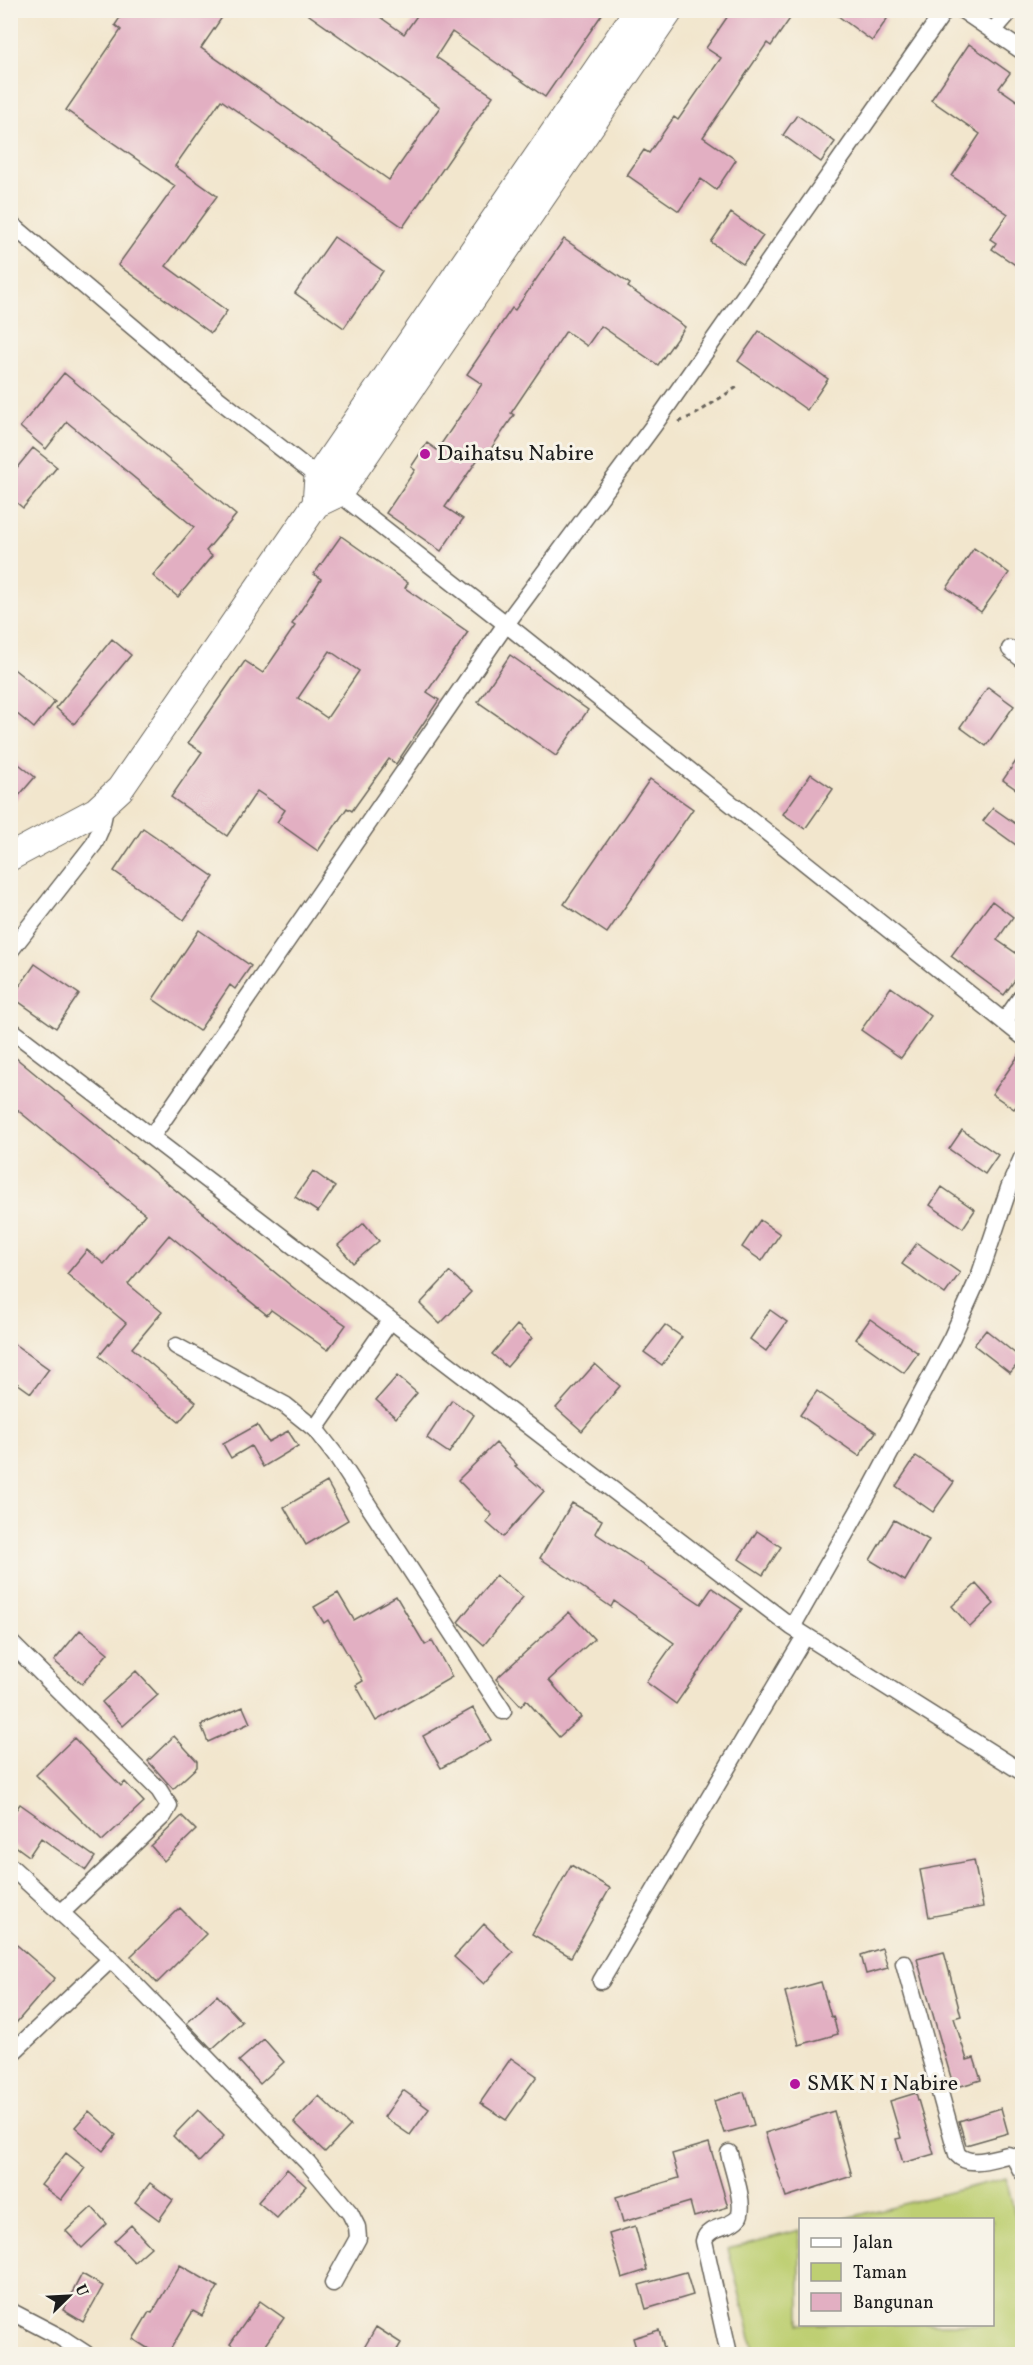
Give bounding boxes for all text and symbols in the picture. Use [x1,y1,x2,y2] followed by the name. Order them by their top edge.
[437,439,594,470] place label: Daihatsu Nabire
[418,447,432,461] marker: Daihatsu Nabire
[807,2069,958,2100] place label: SMK N 1 Nabire
[788,2077,802,2091] marker: SMK N 1 Nabire
[799,2218,994,2326] legend
[853,2231,893,2256] text: Jalan
[853,2261,907,2286] text: Taman
[39,2266,99,2326] north arrow
[69,2281,93,2300] text: U
[853,2291,934,2316] text: Bangunan

